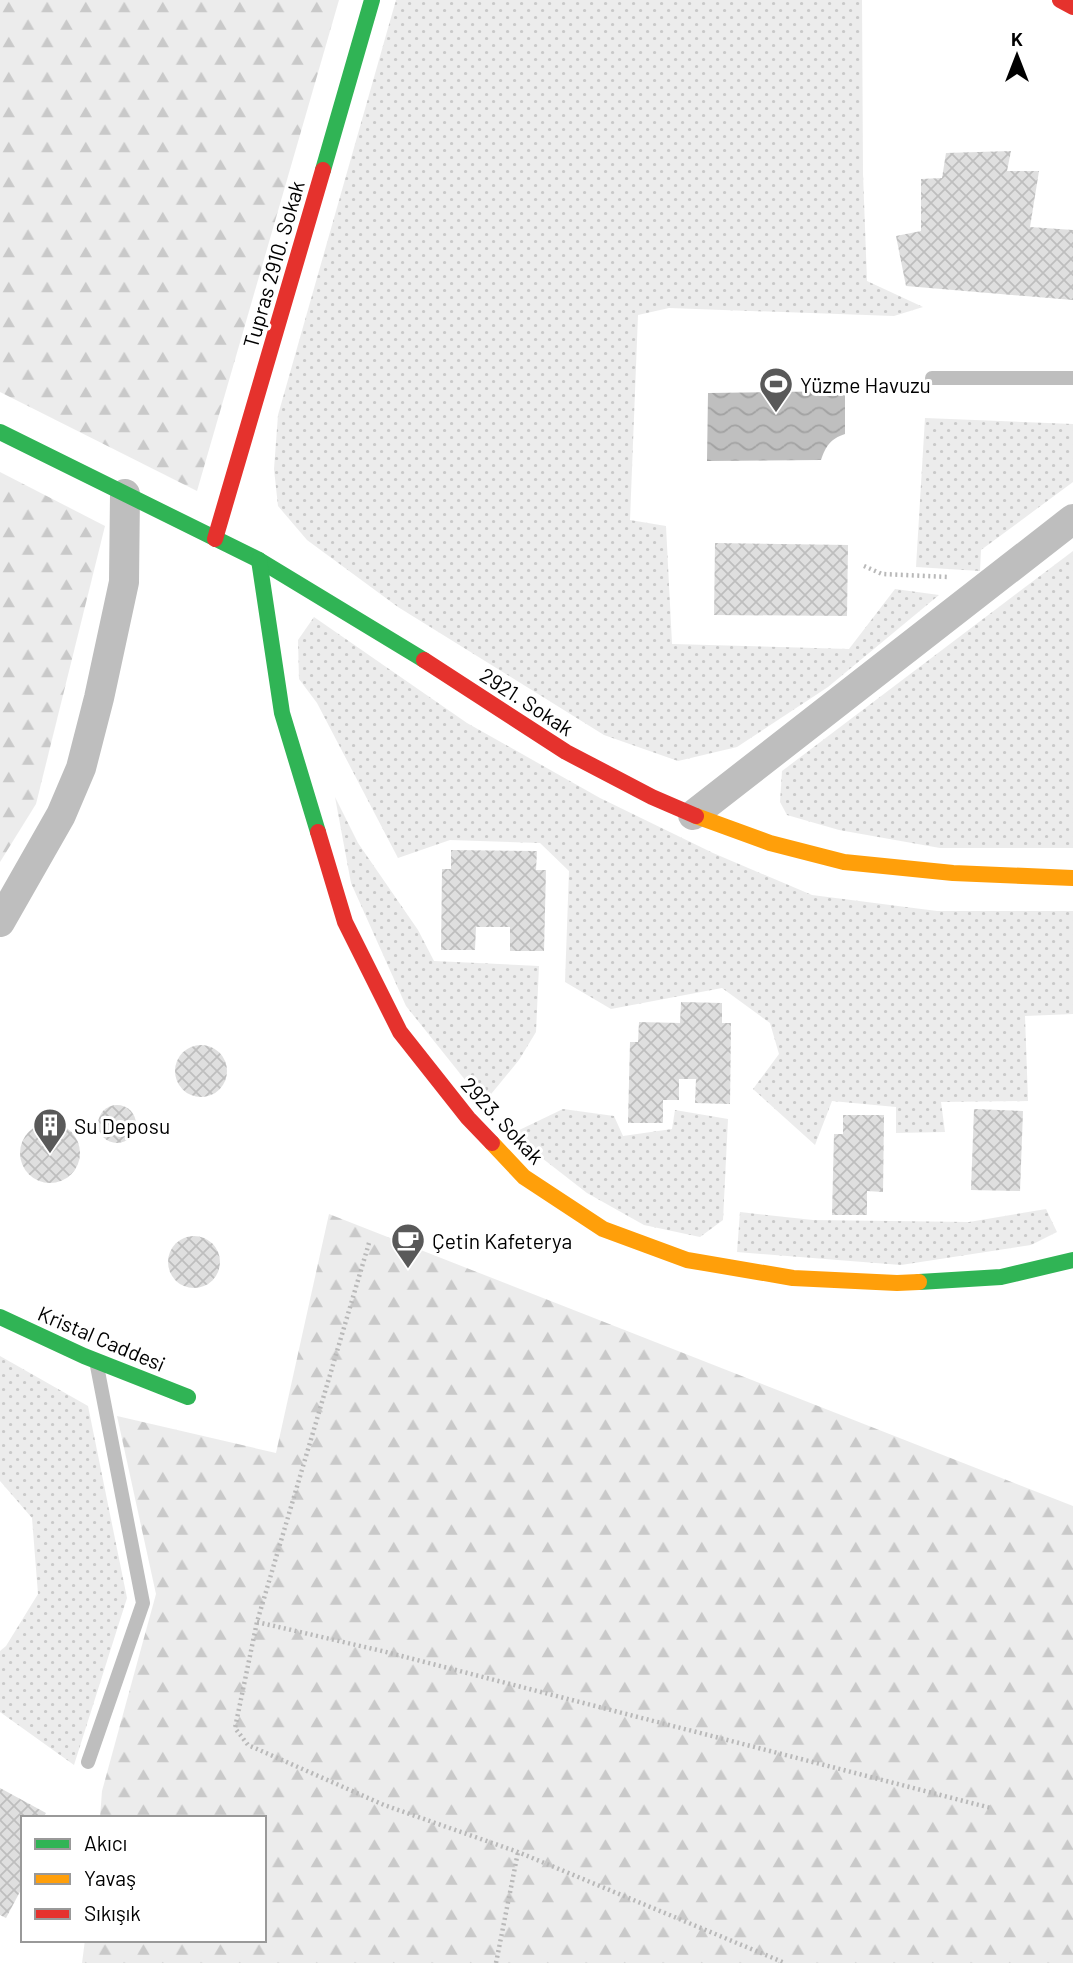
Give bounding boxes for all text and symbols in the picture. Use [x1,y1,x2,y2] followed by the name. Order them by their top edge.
[982,21,1052,91] north arrow
[1011,27,1023,50] text: K
[237,177,309,351] street label: Tupras 2910. Sokak
[757,365,795,414] sports icon: Yüzme Havuzu
[800,372,931,397] place label: Yüzme Havuzu
[476,662,578,740] street label: 2921. Sokak
[457,1071,549,1169] street label: 2923. Sokak
[31,1106,69,1155] building icon: Su Deposu
[74,1113,170,1138] place label: Su Deposu
[389,1221,427,1270] cafe icon: Çetin Kafeterya
[432,1228,572,1253] place label: Çetin Kafeterya
[34,1300,170,1376] street label: Kristal Caddesi
[21,1816,266,1942] legend
[84,1830,127,1855] text: Akıcı
[84,1865,136,1890] text: Yavaş
[84,1900,141,1925] text: Sıkışık

